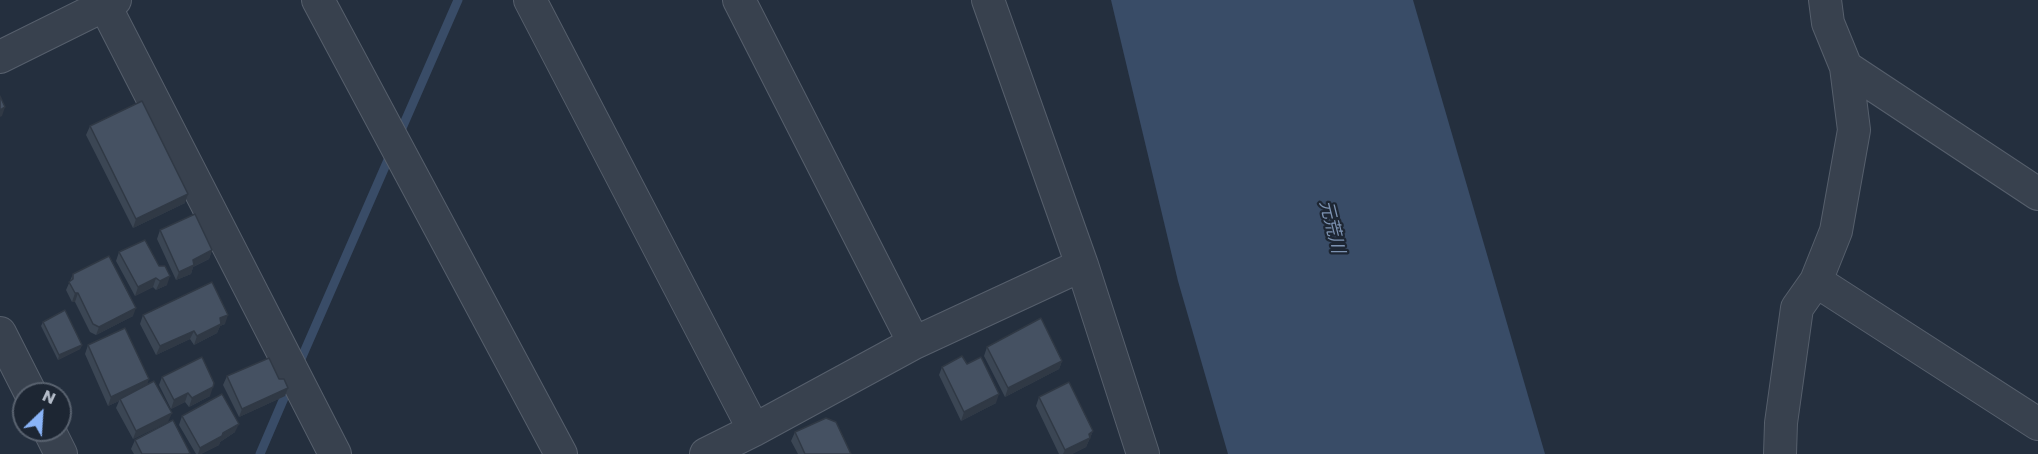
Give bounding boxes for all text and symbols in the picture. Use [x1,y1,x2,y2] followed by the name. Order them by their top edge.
[1314,198,1348,256] water label: 元荒川
[12,382,72,442] north arrow
[39,384,59,410] text: N

